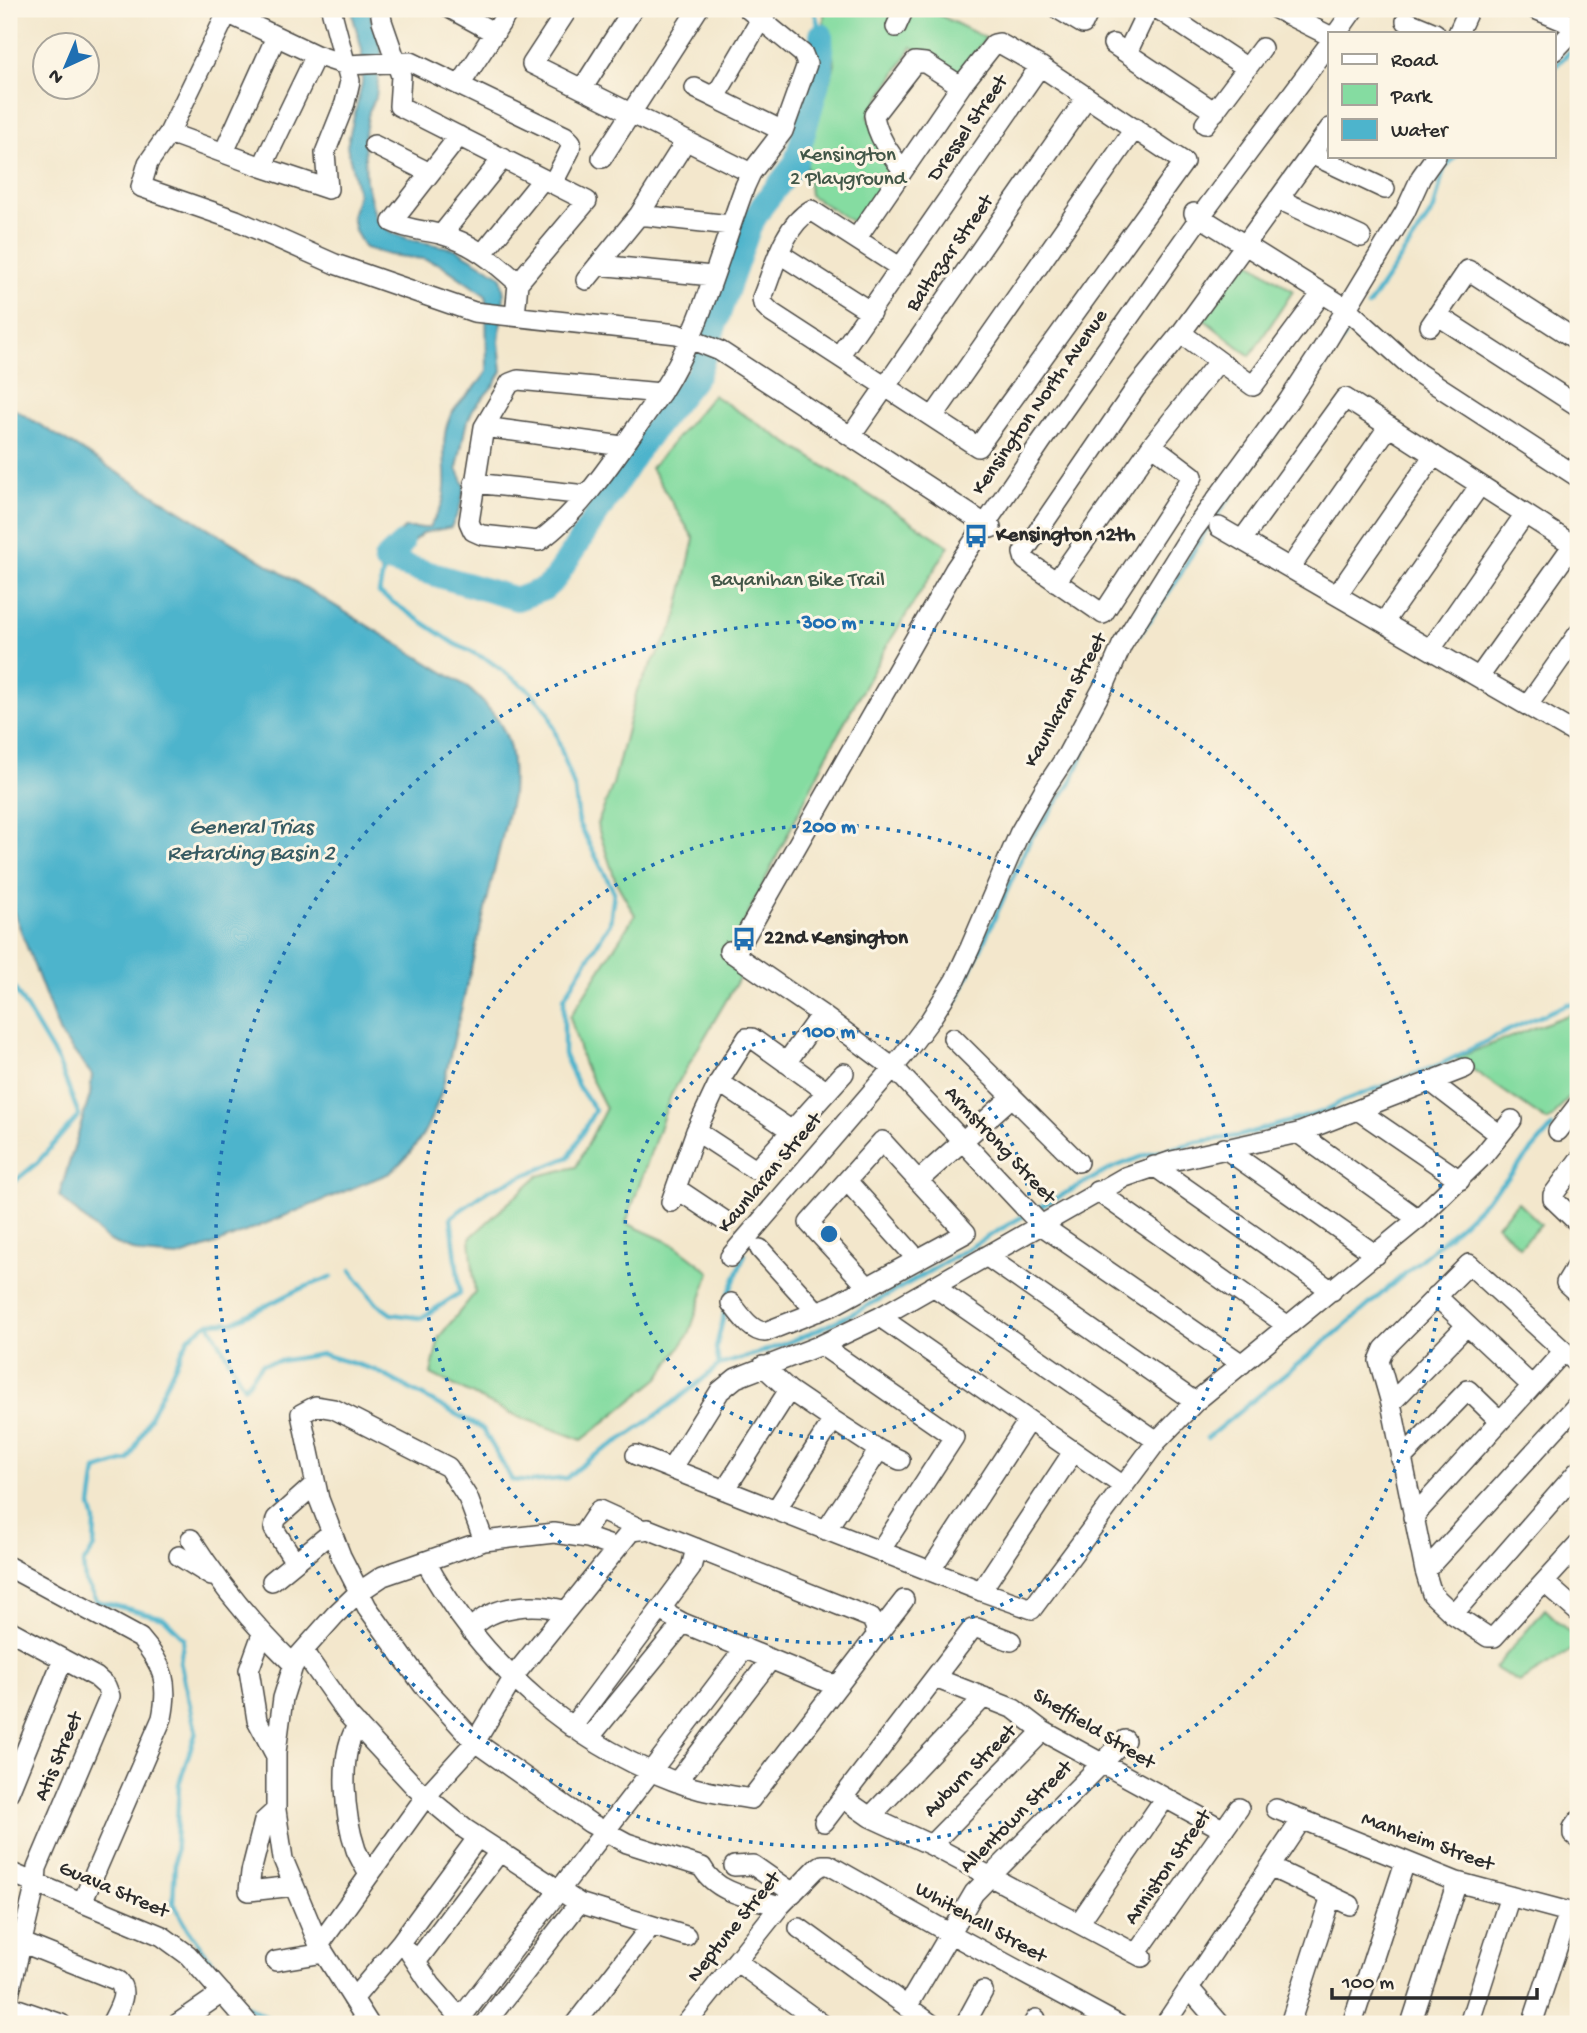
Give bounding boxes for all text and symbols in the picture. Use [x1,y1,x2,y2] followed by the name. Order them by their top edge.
[32,32,102,102] north arrow
[1328,32,1556,158] legend
[1391,50,1439,75] text: Road
[44,63,69,88] text: N
[922,69,1016,189] street label: Dressel Street
[1390,86,1434,111] text: Park
[1391,120,1449,145] text: Water
[790,144,908,193] park label: Kensington 2 Playground
[901,189,1002,318] street label: Baltazar Street
[967,304,1115,501] street label: Kensington North Avenue
[962,522,990,550] bus stop icon: Kensington 12th
[995,524,1136,549] place label: Kensington 12th
[710,569,885,594] park label: Bayanihan Bike Trail
[801,612,856,637] text: 300 m
[1020,627,1115,772] street label: Kaunlaran Street
[167,815,336,868] water label: General Trias Retarding Basin 2
[802,816,856,841] text: 200 m
[730,925,758,953] bus stop icon: 22nd Kensington
[764,927,909,952] place label: 22nd Kensington
[802,1021,855,1046] text: 100 m
[938,1082,1062,1212] street label: Armstrong Street
[713,1107,830,1239] street label: Kaunlaran Street
[817,1222,841,1246] centre of rings
[1027,1684,1161,1778] street label: Sheffield Street
[30,1707,91,1805] street label: Atis Street
[919,1718,1025,1824] street label: Auburn Street
[955,1755,1080,1880] street label: Allentown Street
[1120,1804,1219,1930] street label: Anniston Street
[1358,1808,1499,1879] street label: Manheim Street
[54,1857,174,1926] street label: Guava Street
[683,1866,789,1988] street label: Neptune Street
[910,1878,1052,1972] street label: Whitehall Street
[1332,1956,1536,2000] scale bar
[1341,1972,1394,1997] text: 100 m

